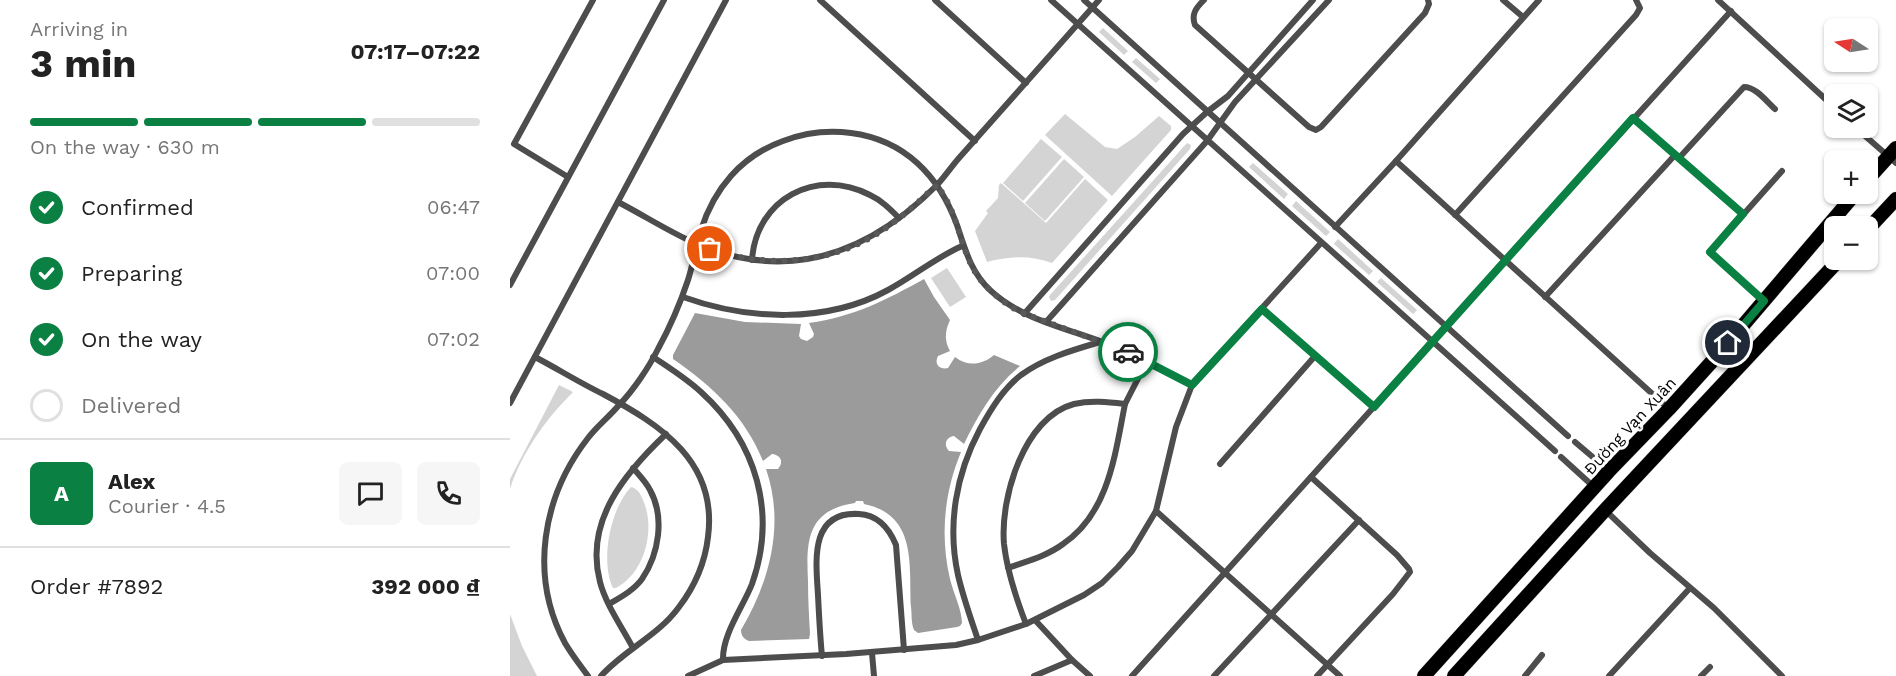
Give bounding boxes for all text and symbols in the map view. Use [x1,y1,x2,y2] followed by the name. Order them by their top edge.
[30,17,128,41] text: Arriving in
[1824,18,1878,72] north arrow
[1824,18,1878,270] map controls
[351,39,480,64] text: 07:17–07:22
[30,41,137,86] text: 3 min
[1824,84,1878,138] button: layers
[30,135,220,159] text: On the way · 630 m
[1824,150,1878,204] button: +
[30,191,63,224] icon: check
[81,195,194,220] text: Confirmed
[427,195,480,219] text: 06:47
[1824,216,1878,270] button: −
[684,223,735,274] pin
[693,232,726,265] icon: bag
[30,257,63,290] icon: check
[81,261,182,286] text: Preparing
[426,261,480,285] text: 07:00
[1702,317,1753,368] pin
[1098,322,1158,382] courier
[30,323,63,356] icon: check
[1711,326,1744,359] icon: home
[81,327,202,352] text: On the way
[427,327,480,351] text: 07:02
[1112,336,1145,369] icon: car
[1580,373,1680,479] street label: Đường Vạn Xuân
[81,393,181,418] text: Delivered
[339,462,402,525] button: chat
[417,462,480,525] button: phone
[108,469,155,494] text: Alex
[54,481,69,506] text: A
[108,494,226,518] text: Courier · 4.5
[30,574,163,599] text: Order #7892
[371,574,480,599] text: 392 000 ₫

